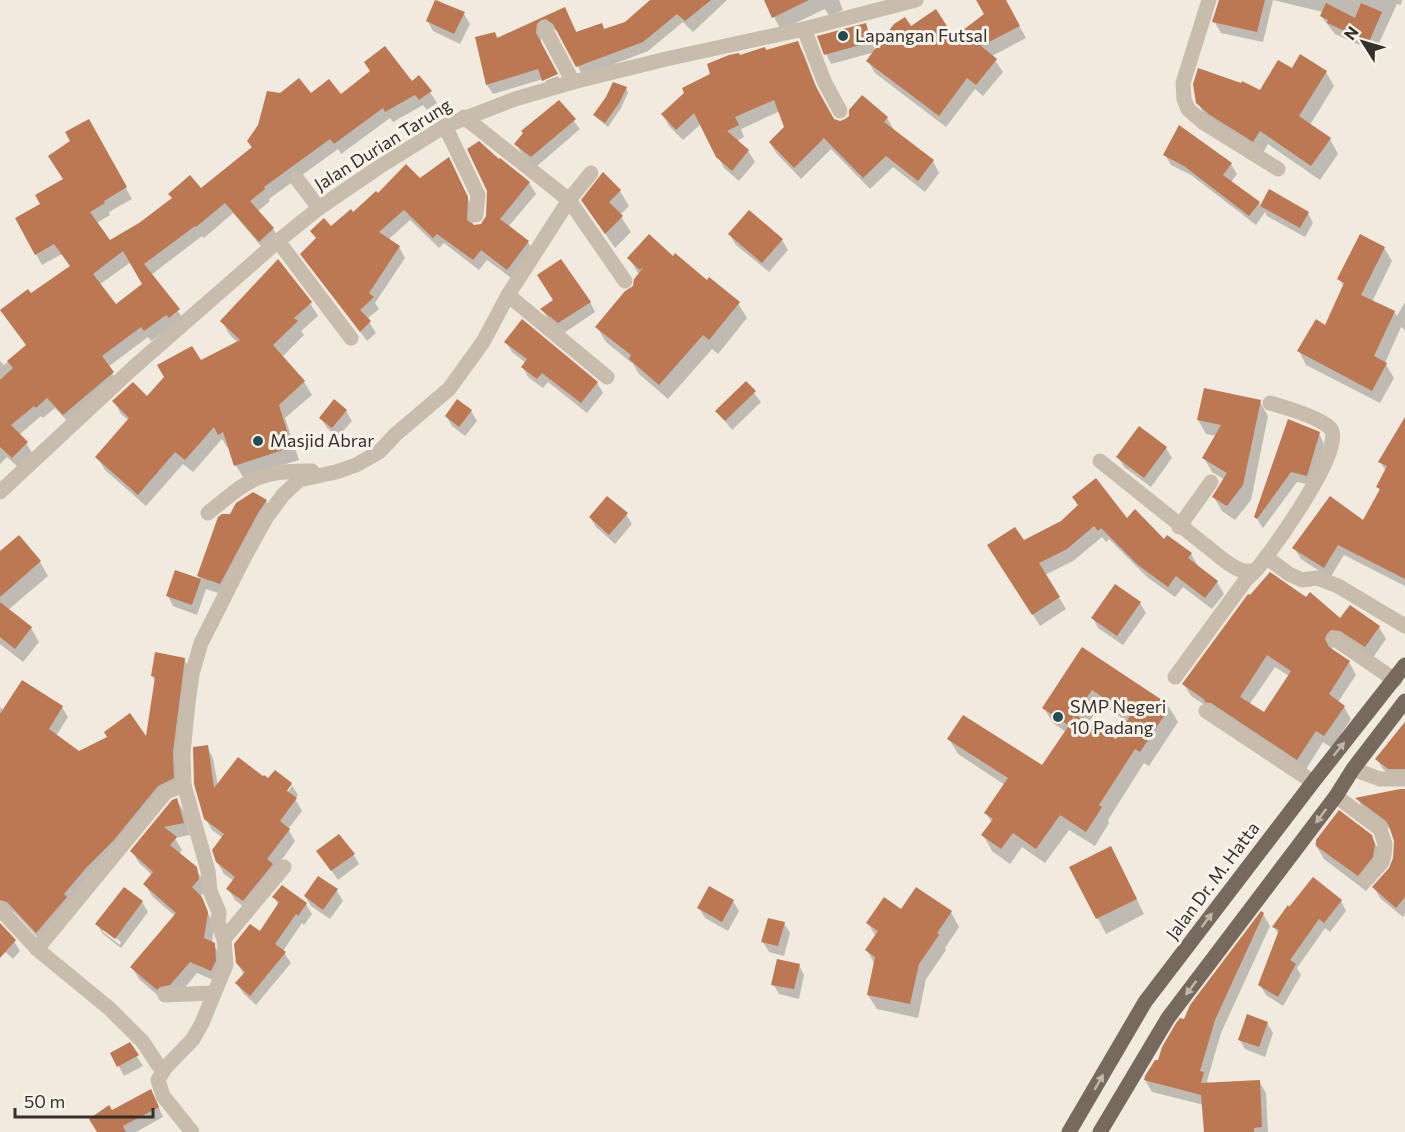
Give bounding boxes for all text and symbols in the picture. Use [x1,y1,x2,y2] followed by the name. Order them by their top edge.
[1333,12,1393,72] north arrow
[1339,22,1362,43] text: N
[855,24,988,46] place label: Lapangan Futsal
[836,29,850,43] marker: Lapangan Futsal
[310,93,455,195] street label: Jalan Durian Tarung
[270,429,374,451] place label: Masjid Abrar
[251,434,265,448] marker: Masjid Abrar
[1070,695,1167,738] place label: SMP Negeri 10 Padang
[1051,710,1065,724] marker: SMP Negeri 10 Padang
[1333,741,1346,757] one-way arrow
[1315,807,1327,823] one-way arrow
[1161,817,1264,944] street label: Jalan Dr. M. Hatta
[1201,913,1213,928] one-way arrow
[1184,980,1197,996] one-way arrow
[1093,1074,1104,1090] one-way arrow
[15,1081,153,1119] scale bar
[24,1090,65,1112] text: 50 m

